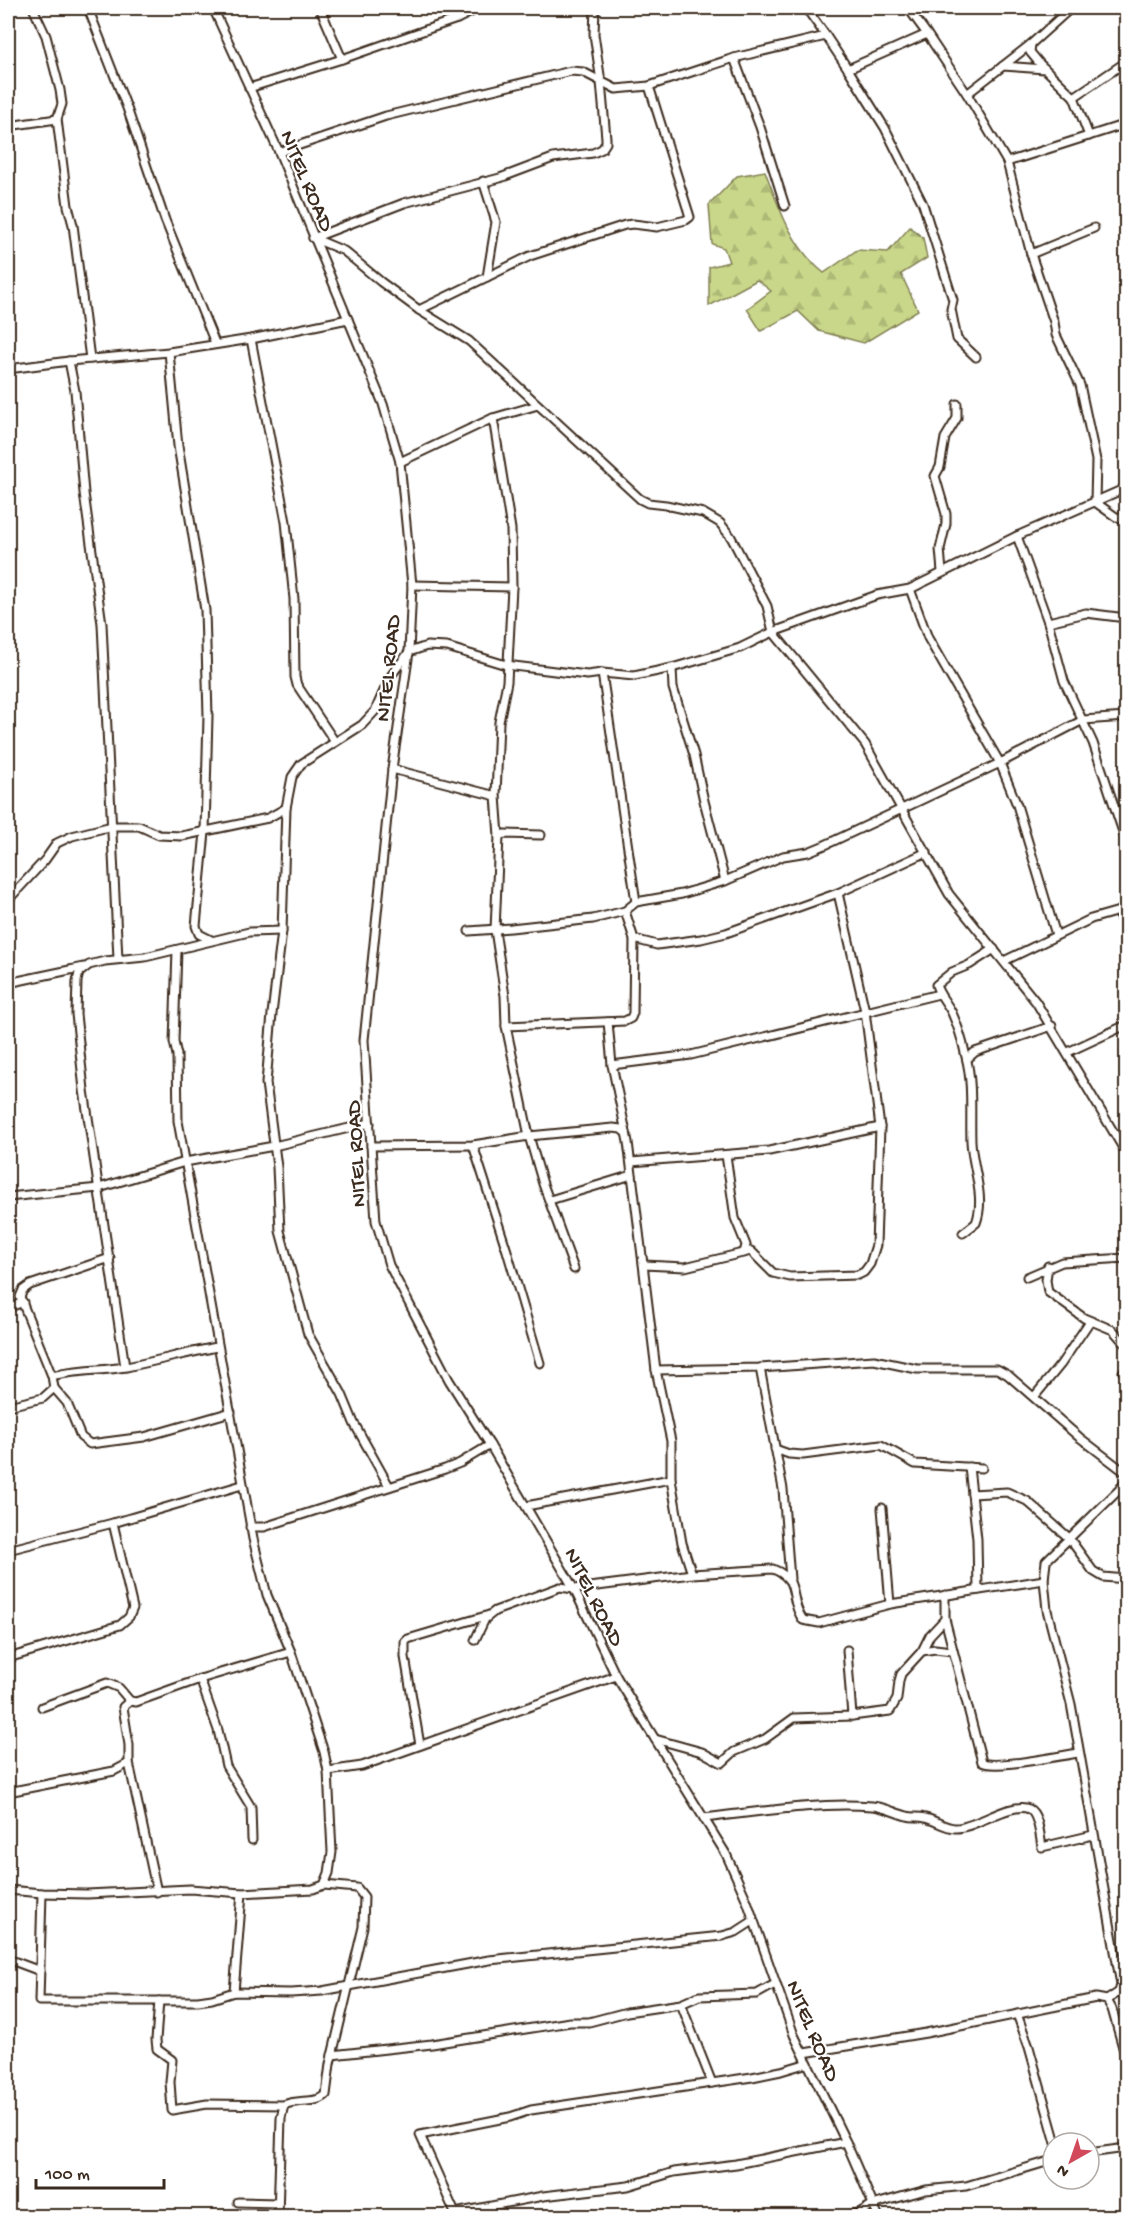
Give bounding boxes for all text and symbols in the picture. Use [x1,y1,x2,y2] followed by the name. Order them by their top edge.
[272,127,338,237] street label: NITEL ROAD
[371,613,409,723] street label: NITEL ROAD
[342,1099,374,1208] street label: NITEL ROAD
[557,1544,629,1652] street label: NITEL ROAD
[778,1977,844,2087] street label: NITEL ROAD
[1041,2131,1101,2191] north arrow
[36,2152,164,2190] scale bar
[1053,2159,1074,2180] text: N
[44,2165,90,2186] text: 100 m

